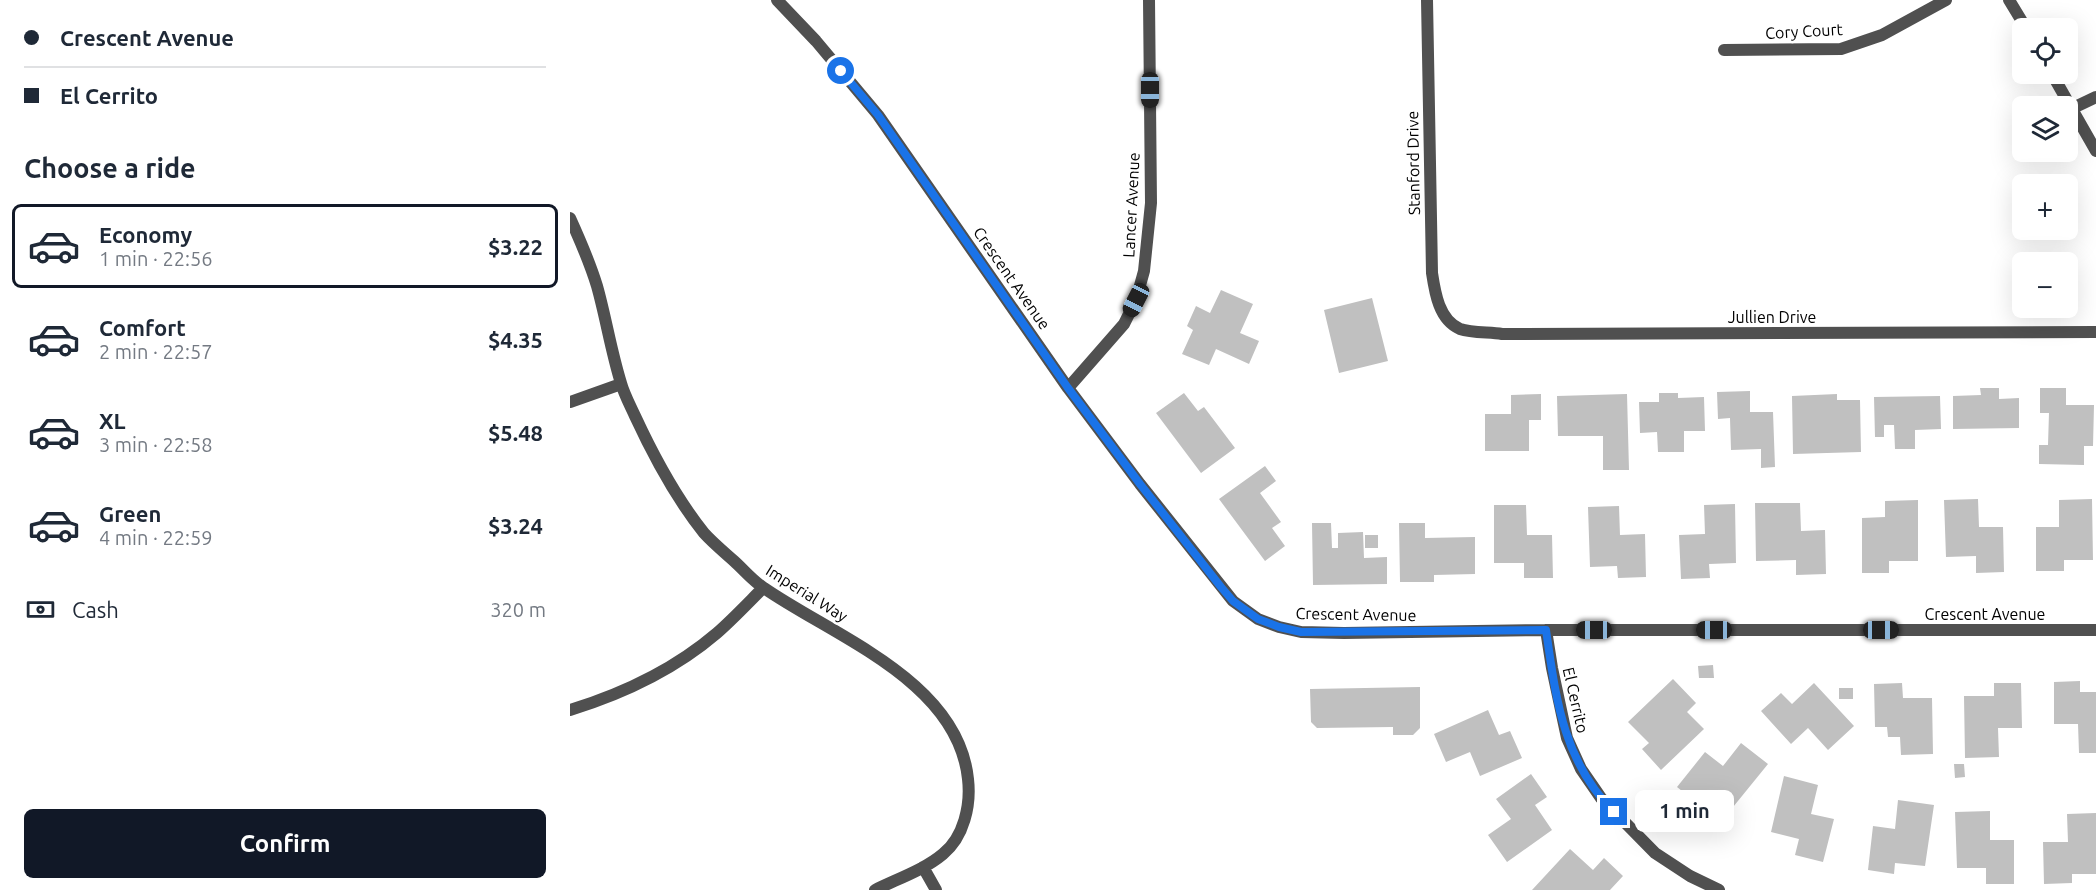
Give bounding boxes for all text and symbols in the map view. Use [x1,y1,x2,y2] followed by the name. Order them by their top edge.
[2012,18,2078,318] map controls
[2012,18,2078,84] button: locate
[1765,20,1844,42] street label: Cory Court
[60,25,234,50] text: Crescent Avenue
[827,57,854,84] route start
[1141,72,1159,108] car
[60,83,158,108] text: El Cerrito
[2012,96,2078,162] button: layers
[1403,111,1423,215] street label: Stanford Drive
[1119,152,1143,258] street label: Lancer Avenue
[24,153,196,183] text: Choose a ride
[2012,174,2078,240] button: +
[27,219,81,273] icon: car
[99,222,192,247] text: Economy
[970,223,1054,333] street label: Crescent Avenue
[488,234,543,259] text: $3.22
[99,247,213,270] text: 1 min · 22:56
[2012,252,2078,318] button: −
[1120,280,1152,320] car
[1728,308,1816,326] street label: Jullien Drive
[27,312,81,366] icon: car
[99,315,186,340] text: Comfort
[488,327,543,352] text: $4.35
[99,340,213,363] text: 2 min · 22:57
[27,405,81,459] icon: car
[99,408,126,433] text: XL
[488,420,543,445] text: $5.48
[99,433,213,456] text: 3 min · 22:58
[27,498,81,552] icon: car
[99,501,161,526] text: Green
[488,513,543,538] text: $3.24
[99,526,213,549] text: 4 min · 22:59
[763,561,851,625] street label: Imperial Way
[24,593,57,626] icon: cash
[72,597,119,622] text: Cash
[490,598,546,621] text: 320 m
[1295,604,1417,624] street label: Crescent Avenue
[1925,605,2045,623] street label: Crescent Avenue
[1576,621,1612,639] car
[1696,621,1732,639] car
[1863,621,1899,639] car
[1560,665,1592,735] street label: El Cerrito
[1635,791,1734,833] callout: 1 min
[1600,798,1627,825] route end
[1659,799,1710,822] text: 1 min
[24,809,546,878] button: Confirm

